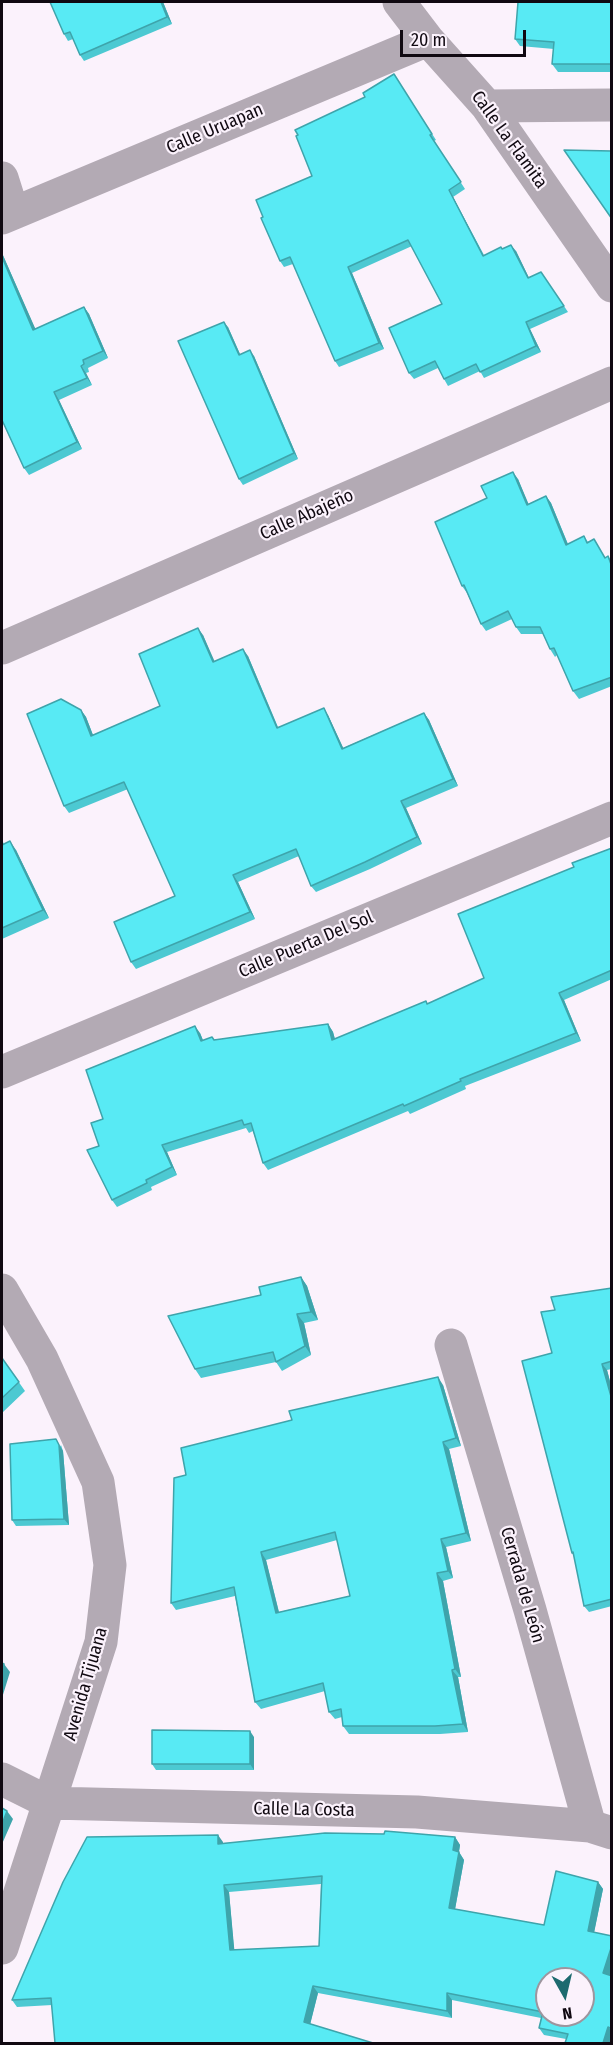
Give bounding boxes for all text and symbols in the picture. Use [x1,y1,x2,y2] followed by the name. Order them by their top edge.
[403,18,529,56] scale bar
[411,29,446,51] text: 20 m
[466,87,552,193] street label: Calle La Flamita
[163,99,267,159] street label: Calle Uruapan
[257,485,357,545] street label: Calle Abajeño
[236,907,376,983] street label: Calle Puerta Del Sol
[495,1525,549,1645] street label: Cerrada de León
[59,1625,113,1743] street label: Avenida Tijuana
[253,1798,355,1822] street label: Calle La Costa
[535,1967,595,2027] north arrow
[561,2003,573,2023] text: N

